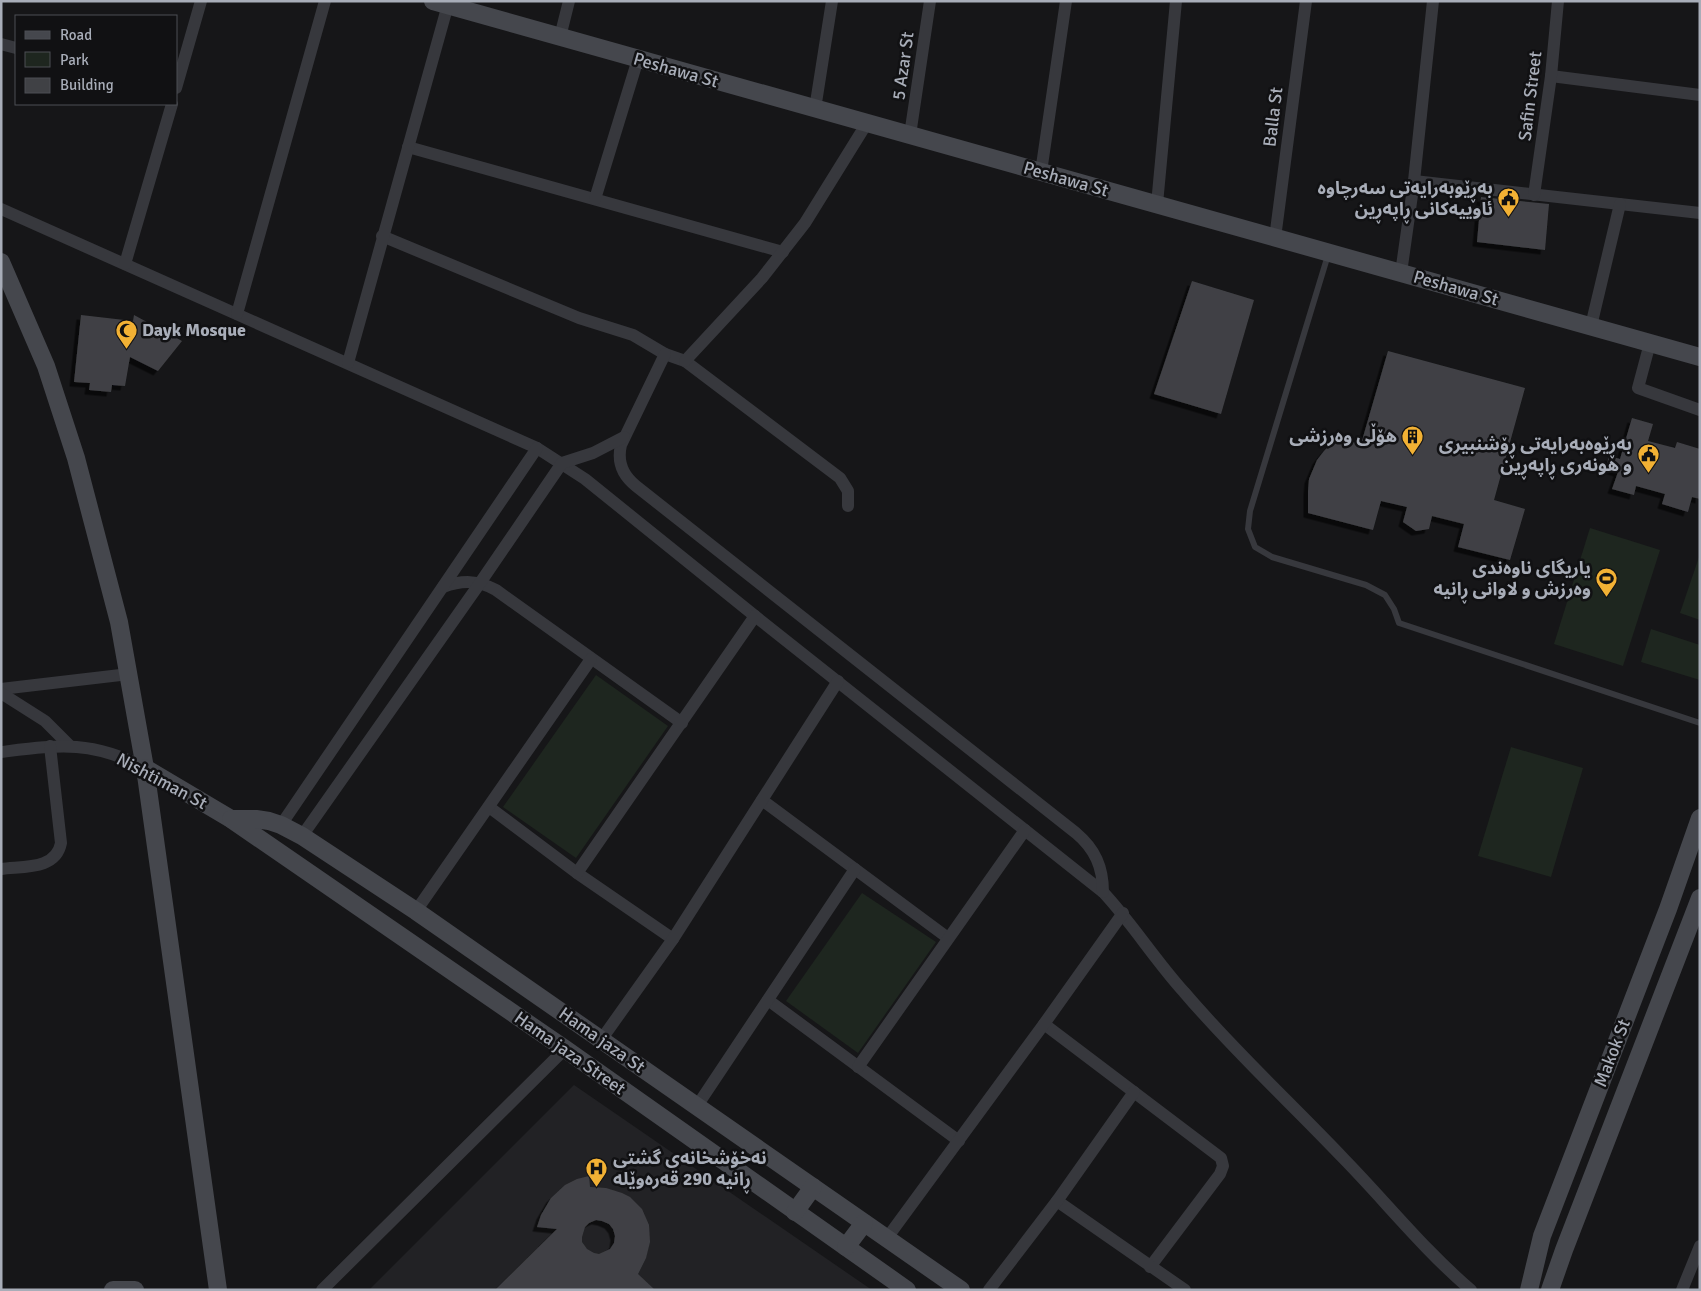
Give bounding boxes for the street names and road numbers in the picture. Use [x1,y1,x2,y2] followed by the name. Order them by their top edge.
[887,30,919,102] street label: 5 Azar St
[631,47,721,93] street label: Peshawa St
[1514,50,1546,142] street label: Safin Street
[1258,86,1288,148] street label: Balla St
[1021,156,1111,202] street label: Peshawa St
[1411,265,1501,311] street label: Peshawa St
[113,748,211,814] street label: Nishtiman St
[555,1002,649,1078] street label: Hama jaza St
[510,1006,630,1100] street label: Hama jaza Street
[1589,1016,1635,1090] street label: Makok St

